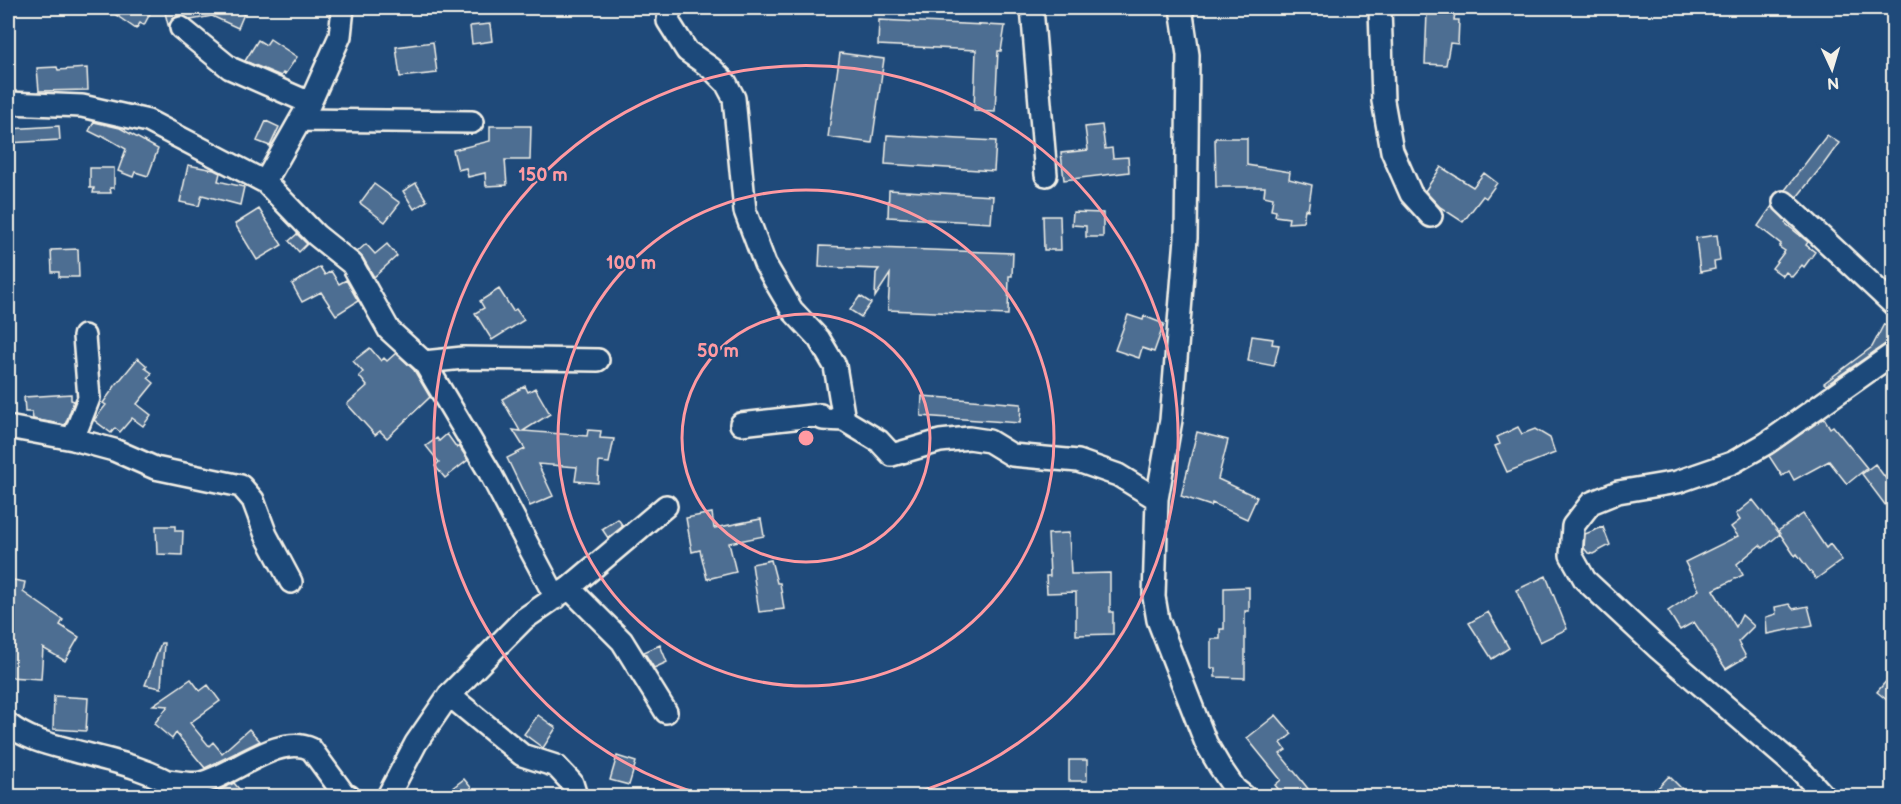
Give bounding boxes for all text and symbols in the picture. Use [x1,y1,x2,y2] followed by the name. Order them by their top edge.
[1802,39,1862,99] north arrow
[1826,73,1840,92] text: N
[518,165,568,186] text: 150 m
[606,253,656,274] text: 100 m
[697,341,739,362] text: 50 m
[796,428,816,448] centre of rings

